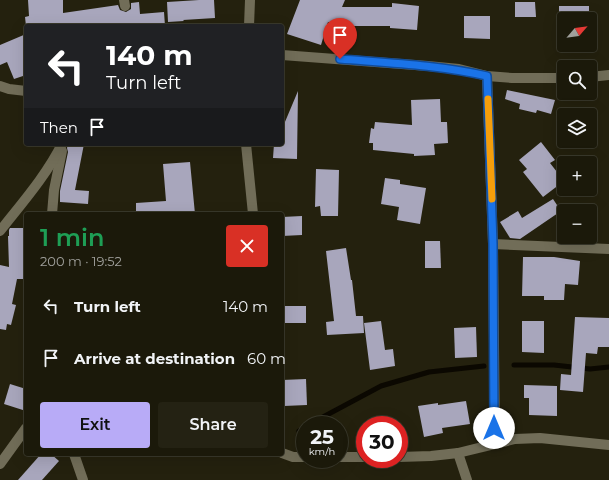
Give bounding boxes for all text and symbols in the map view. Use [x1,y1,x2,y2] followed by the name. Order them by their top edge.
[557,12,597,52] north arrow
[557,12,597,244] map controls
[323,18,357,59] pin
[329,24,351,46] icon: arrive
[106,38,193,72] text: 140 m
[40,40,92,92] icon: left
[557,60,597,100] button: search
[106,72,181,94] text: Turn left
[557,108,597,148] button: layers
[86,116,108,138] icon: arrive
[40,118,78,137] text: Then
[557,156,597,196] button: +
[557,204,597,244] button: −
[40,223,104,252] text: 1 min
[226,225,268,267] button: close
[40,253,122,269] text: 200 m · 19:52
[40,295,62,317] icon: left
[74,297,141,316] text: Turn left
[223,297,268,316] text: 140 m
[40,347,62,369] icon: arrive
[74,349,235,368] text: Arrive at destination
[247,349,286,368] text: 60 m
[40,402,150,448] button: Exit
[158,402,268,448] button: Share
[473,407,515,449] position arrow
[356,416,408,468] speed limit sign: 30
[310,425,334,449] text: 25
[309,445,335,458] text: km/h

